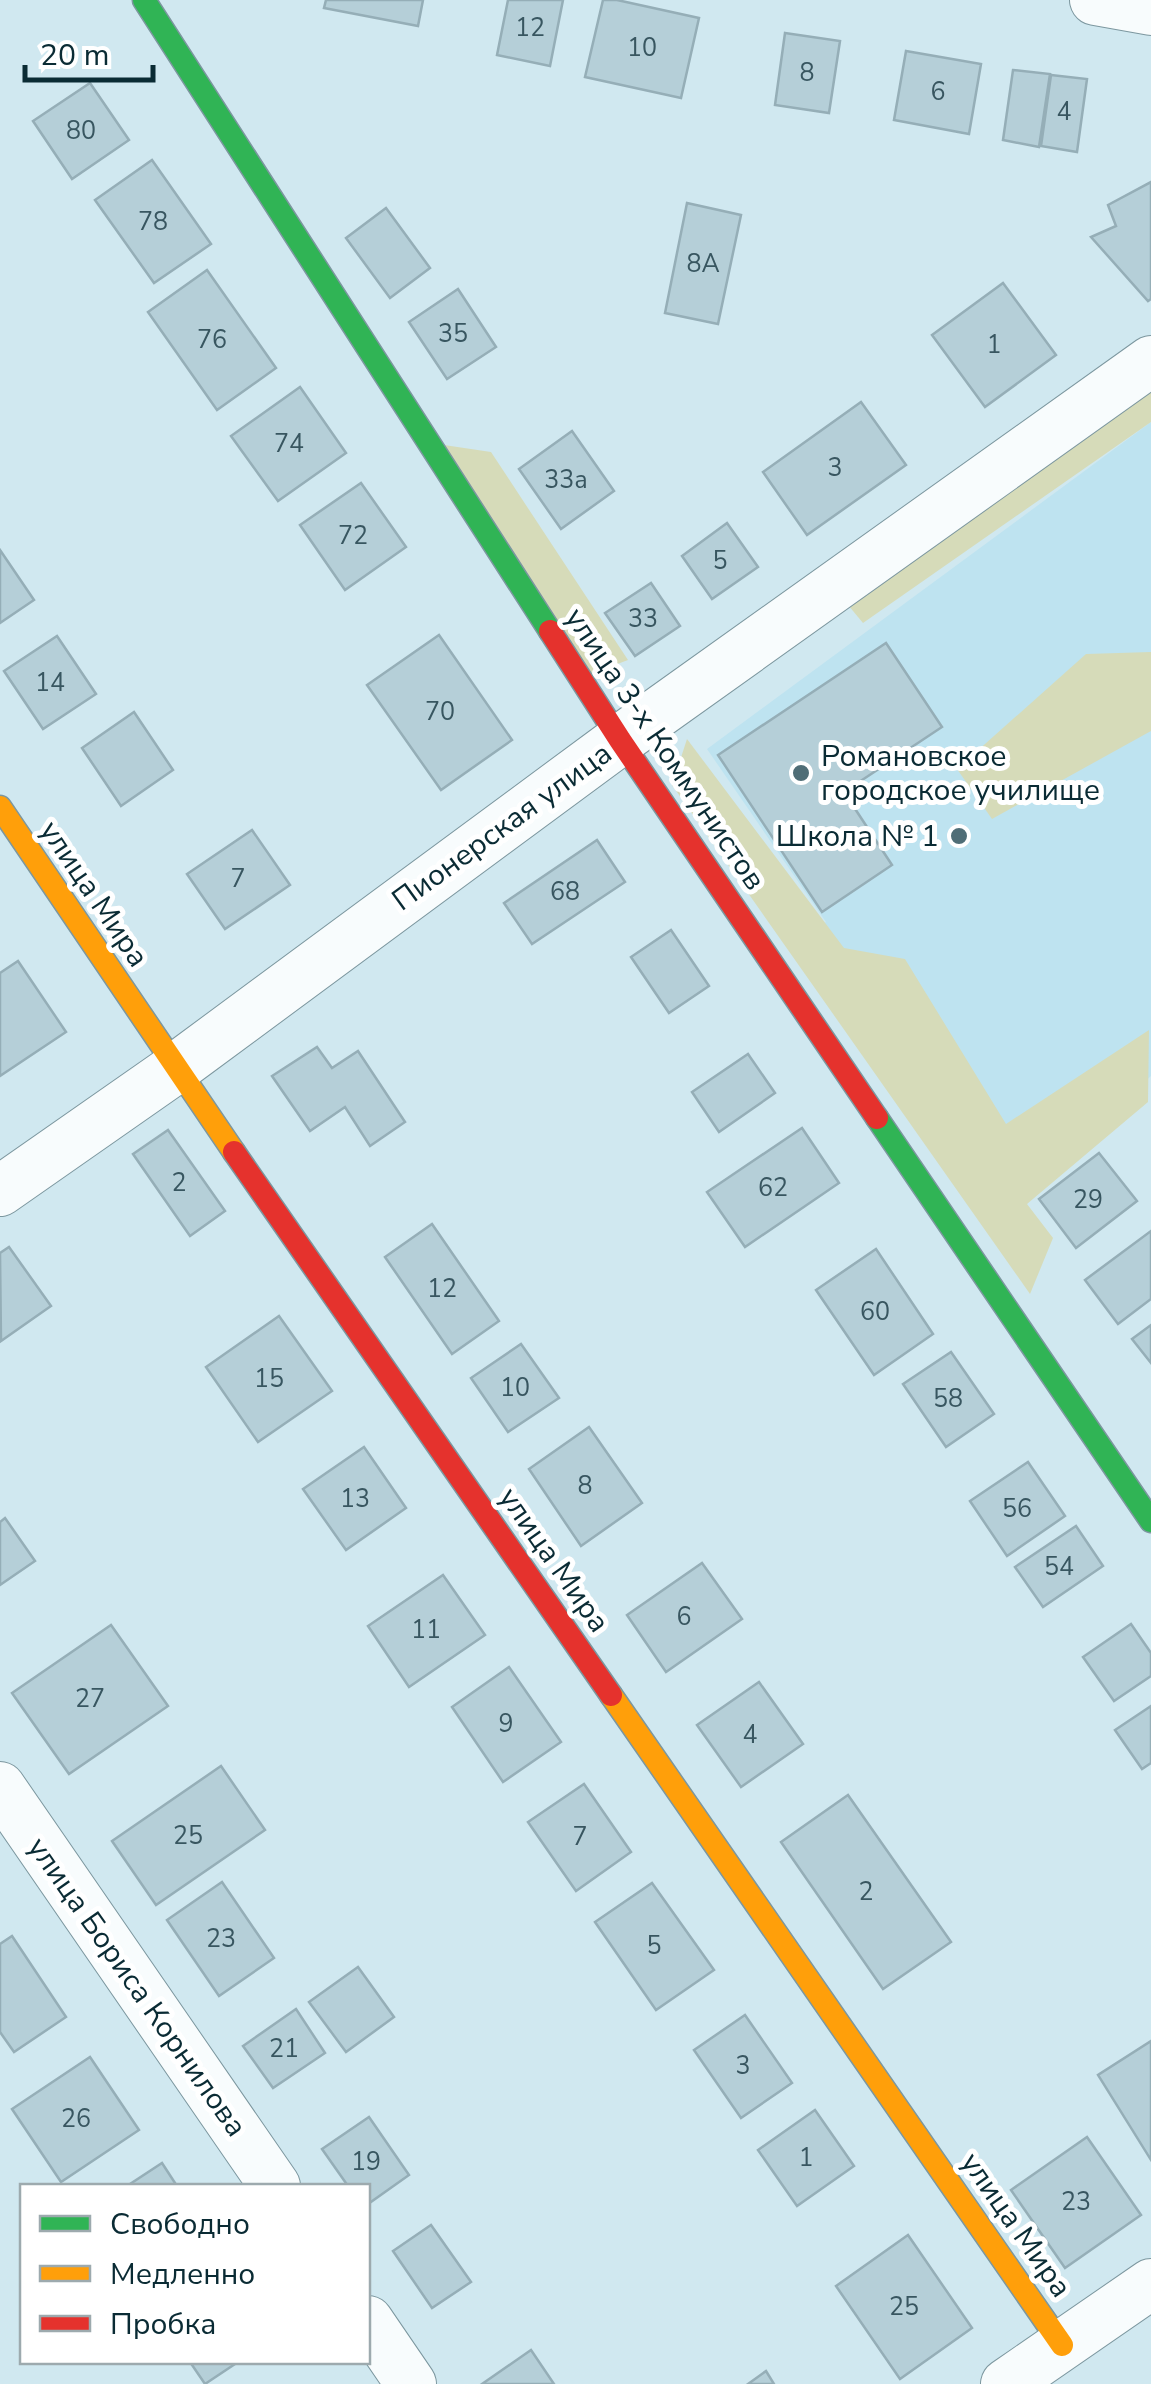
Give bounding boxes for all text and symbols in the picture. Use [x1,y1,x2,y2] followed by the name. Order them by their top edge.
[515,11,545,45] house number: 12
[25,20,152,82] scale bar
[627,31,657,65] house number: 10
[40,35,109,76] text: 20 m
[799,56,815,90] house number: 8
[930,75,946,109] house number: 6
[1056,95,1072,129] house number: 4
[66,114,96,148] house number: 80
[138,205,168,239] house number: 78
[686,247,720,281] house number: 8А
[438,317,468,351] house number: 35
[197,323,227,357] house number: 76
[986,328,1002,362] house number: 1
[274,427,304,461] house number: 74
[827,451,843,485] house number: 3
[544,463,588,497] house number: 33а
[338,519,368,553] house number: 72
[712,544,728,578] house number: 5
[555,600,775,898] street label: улица 3-х Коммунистов
[628,602,658,636] house number: 33
[35,666,65,700] house number: 14
[425,695,455,729] house number: 70
[384,733,620,921] street label: Пионерская улица
[821,736,1100,811] place label: Романовское городское училище
[790,762,812,784] marker: Романовское городское училище
[30,813,158,975] street label: улица Мира
[776,816,939,857] place label: Школа № 1
[948,825,970,847] marker: Школа № 1
[230,862,246,896] house number: 7
[550,875,580,909] house number: 68
[171,1166,187,1200] house number: 2
[758,1171,788,1205] house number: 62
[1073,1183,1103,1217] house number: 29
[427,1272,457,1306] house number: 12
[860,1295,890,1329] house number: 60
[254,1362,284,1396] house number: 15
[500,1371,530,1405] house number: 10
[933,1382,963,1416] house number: 58
[577,1469,593,1503] house number: 8
[489,1479,619,1641] street label: улица Мира
[340,1482,370,1516] house number: 13
[1002,1492,1032,1526] house number: 56
[1044,1550,1074,1584] house number: 54
[676,1600,692,1634] house number: 6
[411,1613,441,1647] house number: 11
[75,1682,105,1716] house number: 27
[498,1707,514,1741] house number: 9
[742,1718,758,1752] house number: 4
[173,1819,203,1853] house number: 25
[572,1820,588,1854] house number: 7
[18,1829,256,2145] street label: улица Бориса Корнилова
[858,1875,874,1909] house number: 2
[206,1922,236,1956] house number: 23
[646,1929,662,1963] house number: 5
[269,2032,299,2066] house number: 21
[735,2049,751,2083] house number: 3
[61,2102,91,2136] house number: 26
[798,2141,814,2175] house number: 1
[951,2144,1081,2306] street label: улица Мира
[351,2145,381,2179] house number: 19
[20,2184,370,2364] legend
[1061,2185,1091,2219] house number: 23
[110,2204,250,2245] text: Свободно
[110,2254,255,2295] text: Медленно
[889,2290,919,2324] house number: 25
[110,2304,216,2345] text: Пробка

